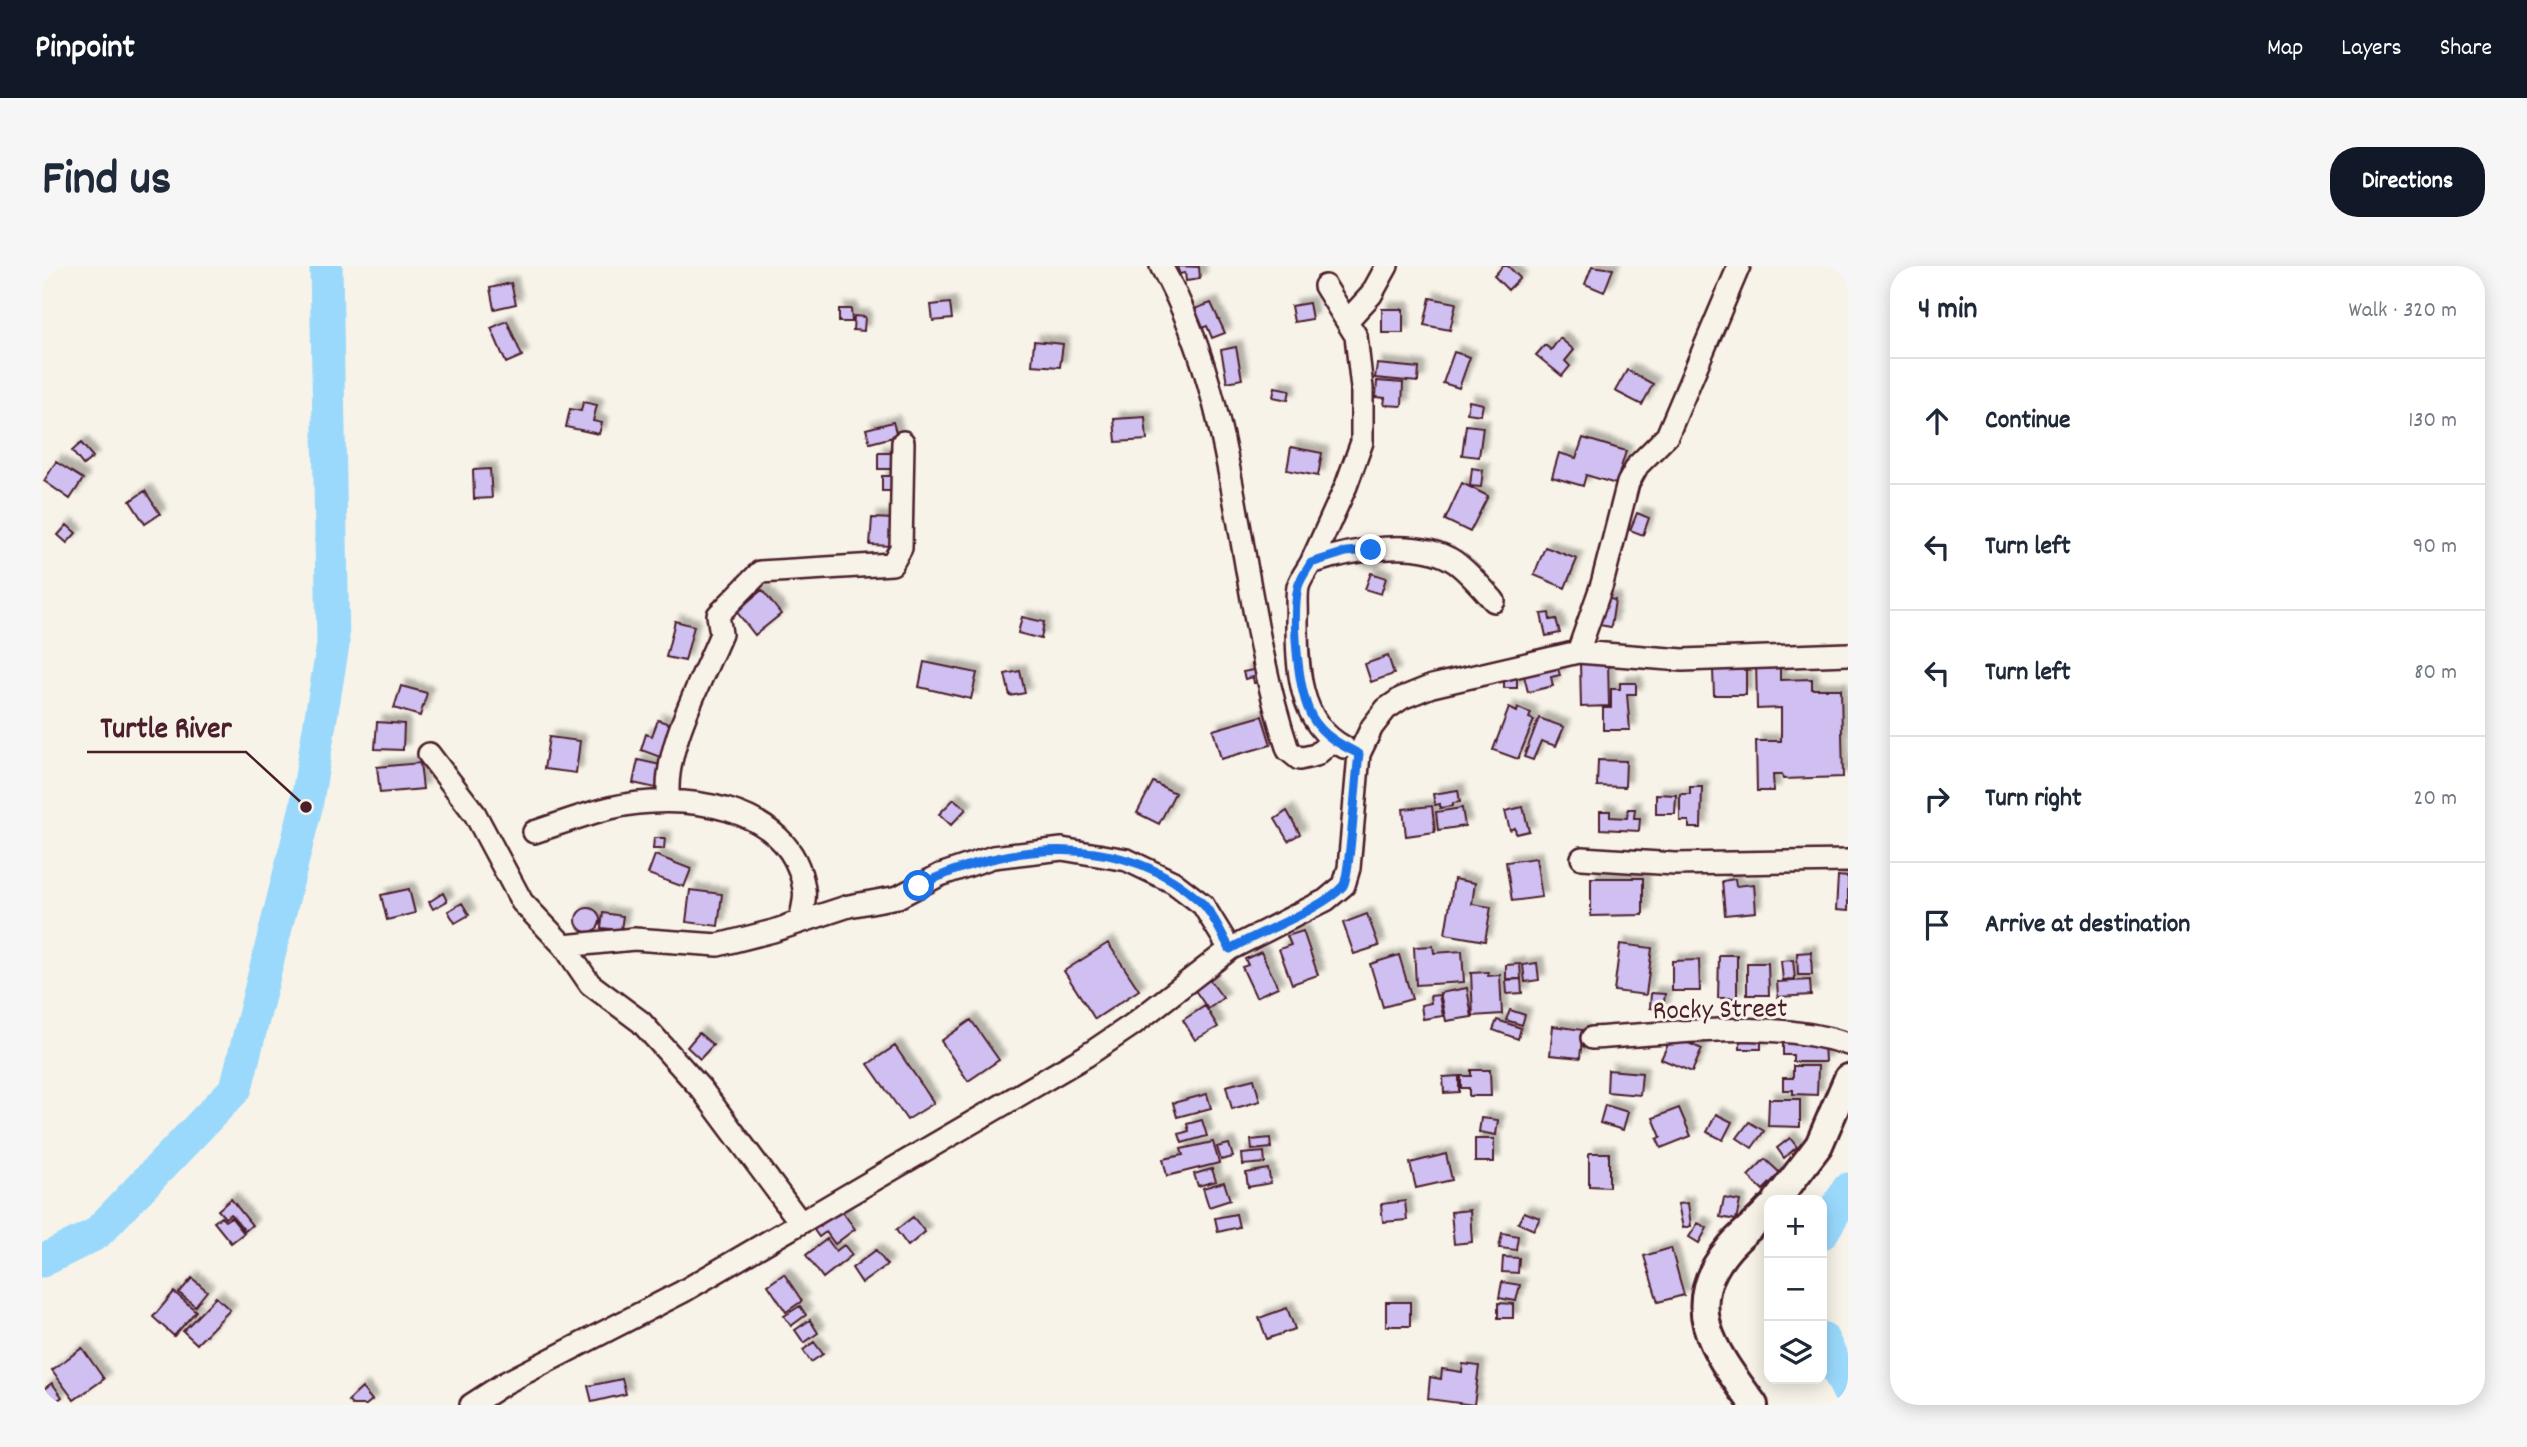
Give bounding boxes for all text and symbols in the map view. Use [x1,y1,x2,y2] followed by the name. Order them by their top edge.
[35,26,135,73] text: Pinpoint
[2267,32,2303,66] text: Map
[2341,32,2402,66] text: Layers
[2440,32,2492,66] text: Share
[42,147,171,217] text: Find us
[2330,147,2485,217] button: Directions
[1918,290,1977,333] text: 4 min
[2348,295,2457,328] text: Walk · 320 m
[1918,402,1956,440] icon: ahead
[1985,403,2070,440] text: Continue
[2408,405,2457,438] text: 130 m
[1918,528,1956,566] icon: left
[1985,529,2071,566] text: Turn left
[2413,531,2457,564] text: 90 m
[1355,534,1386,565] route end
[1918,654,1956,692] icon: left
[1985,655,2071,692] text: Turn left
[2414,657,2457,690] text: 80 m
[87,701,246,752] callout: Turtle River
[100,710,233,753] text: Turtle River
[1918,780,1956,818] icon: right
[1985,781,2082,818] text: Turn right
[2413,783,2457,816] text: 20 m
[903,870,934,901] route start
[1918,906,1956,944] icon: arrive
[1985,907,2190,944] text: Arrive at destination
[1652,991,1788,1033] street label: Rocky Street
[1764,1195,1827,1384] map controls
[1764,1195,1827,1258] button: +
[1764,1258,1827,1321] button: −
[1764,1321,1827,1384] button: layers

